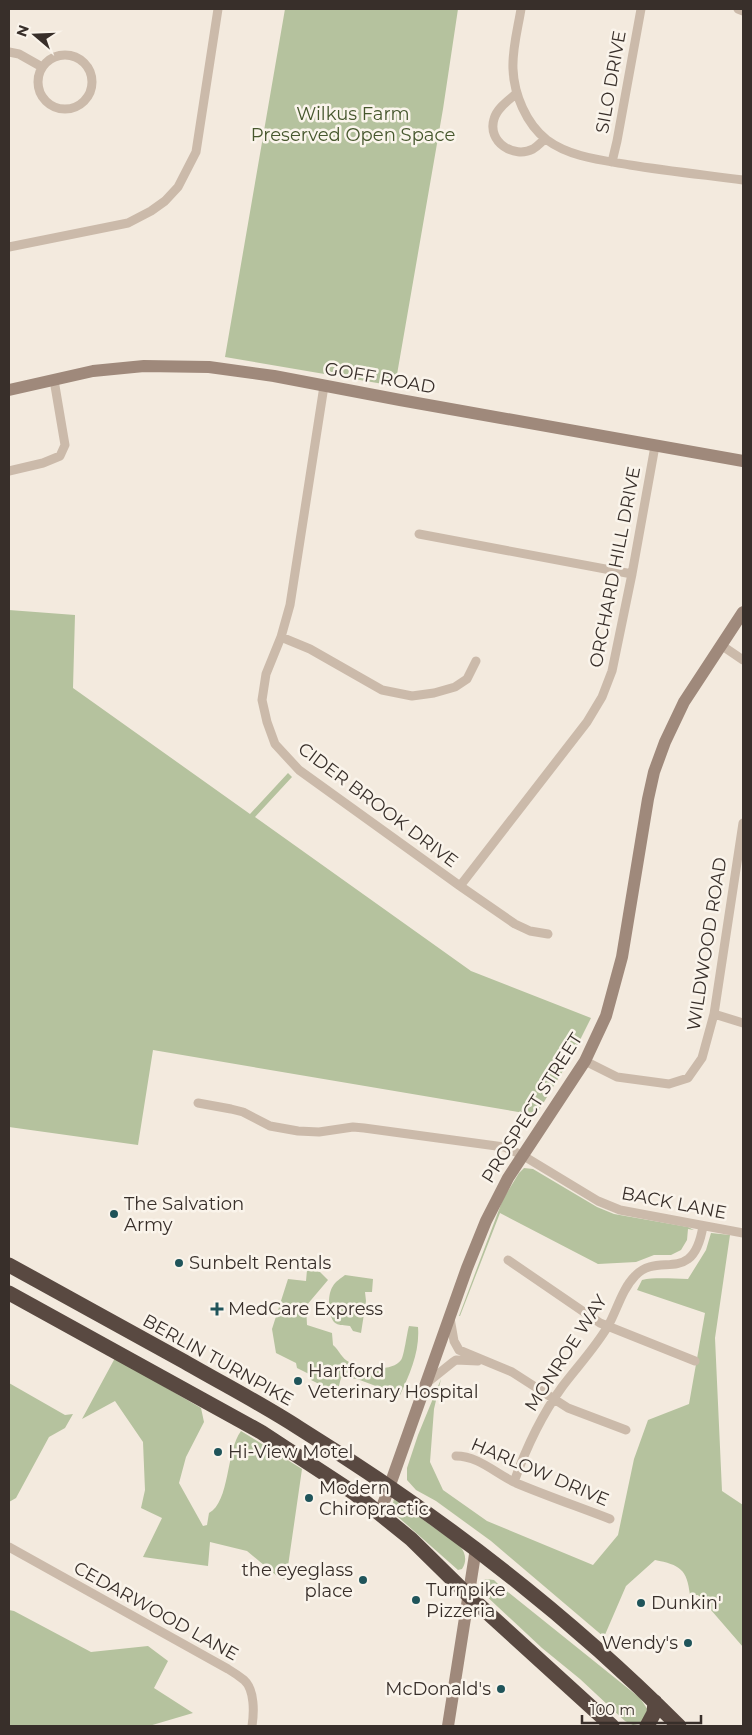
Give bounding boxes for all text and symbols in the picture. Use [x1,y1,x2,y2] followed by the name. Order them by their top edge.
[10,10,60,60] north arrow
[12,22,33,39] text: N
[591,29,631,135] street label: SILO DRIVE
[251,103,455,146] park label: Wilkus Farm Preserved Open Space
[323,357,437,399] street label: GOFF ROAD
[585,465,645,669] street label: ORCHARD HILL DRIVE
[294,738,462,872] street label: CIDER BROOK DRIVE
[682,856,732,1032] street label: WILDWOOD ROAD
[477,1028,587,1187] street label: PROSPECT STREET
[620,1182,728,1224] street label: BACK LANE
[124,1193,244,1236] place label: The Salvation Army
[108,1208,120,1220] marker: The Salvation Army
[189,1252,332,1274] place label: Sunbelt Rentals
[173,1257,185,1269] marker: Sunbelt Rentals
[520,1290,612,1415] street label: MONROE WAY
[228,1298,383,1320] place label: MedCare Express
[210,1302,224,1316] marker: MedCare Express
[139,1309,297,1411] street label: BERLIN TURNPIKE
[308,1360,479,1403] place label: Hartford Veterinary Hospital
[292,1375,304,1387] marker: Hartford Veterinary Hospital
[468,1433,612,1511] street label: HARLOW DRIVE
[228,1441,353,1463] place label: Hi-View Motel
[212,1446,224,1458] marker: Hi-View Motel
[319,1477,429,1520] place label: Modern Chiropractic
[303,1492,315,1504] marker: Modern Chiropractic
[70,1557,242,1665] street label: CEDARWOOD LANE
[241,1559,353,1602] place label: the eyeglass place
[357,1574,369,1586] marker: the eyeglass place
[426,1579,506,1622] place label: Turnpike Pizzeria
[651,1592,722,1614] place label: Dunkin'
[410,1594,422,1606] marker: Turnpike Pizzeria
[635,1597,647,1609] marker: Dunkin'
[602,1632,678,1654] place label: Wendy's
[682,1637,694,1649] marker: Wendy's
[385,1678,491,1700] place label: McDonald's
[495,1683,507,1695] marker: McDonald's
[582,1692,701,1724] scale bar
[590,1700,635,1719] text: 100 m

